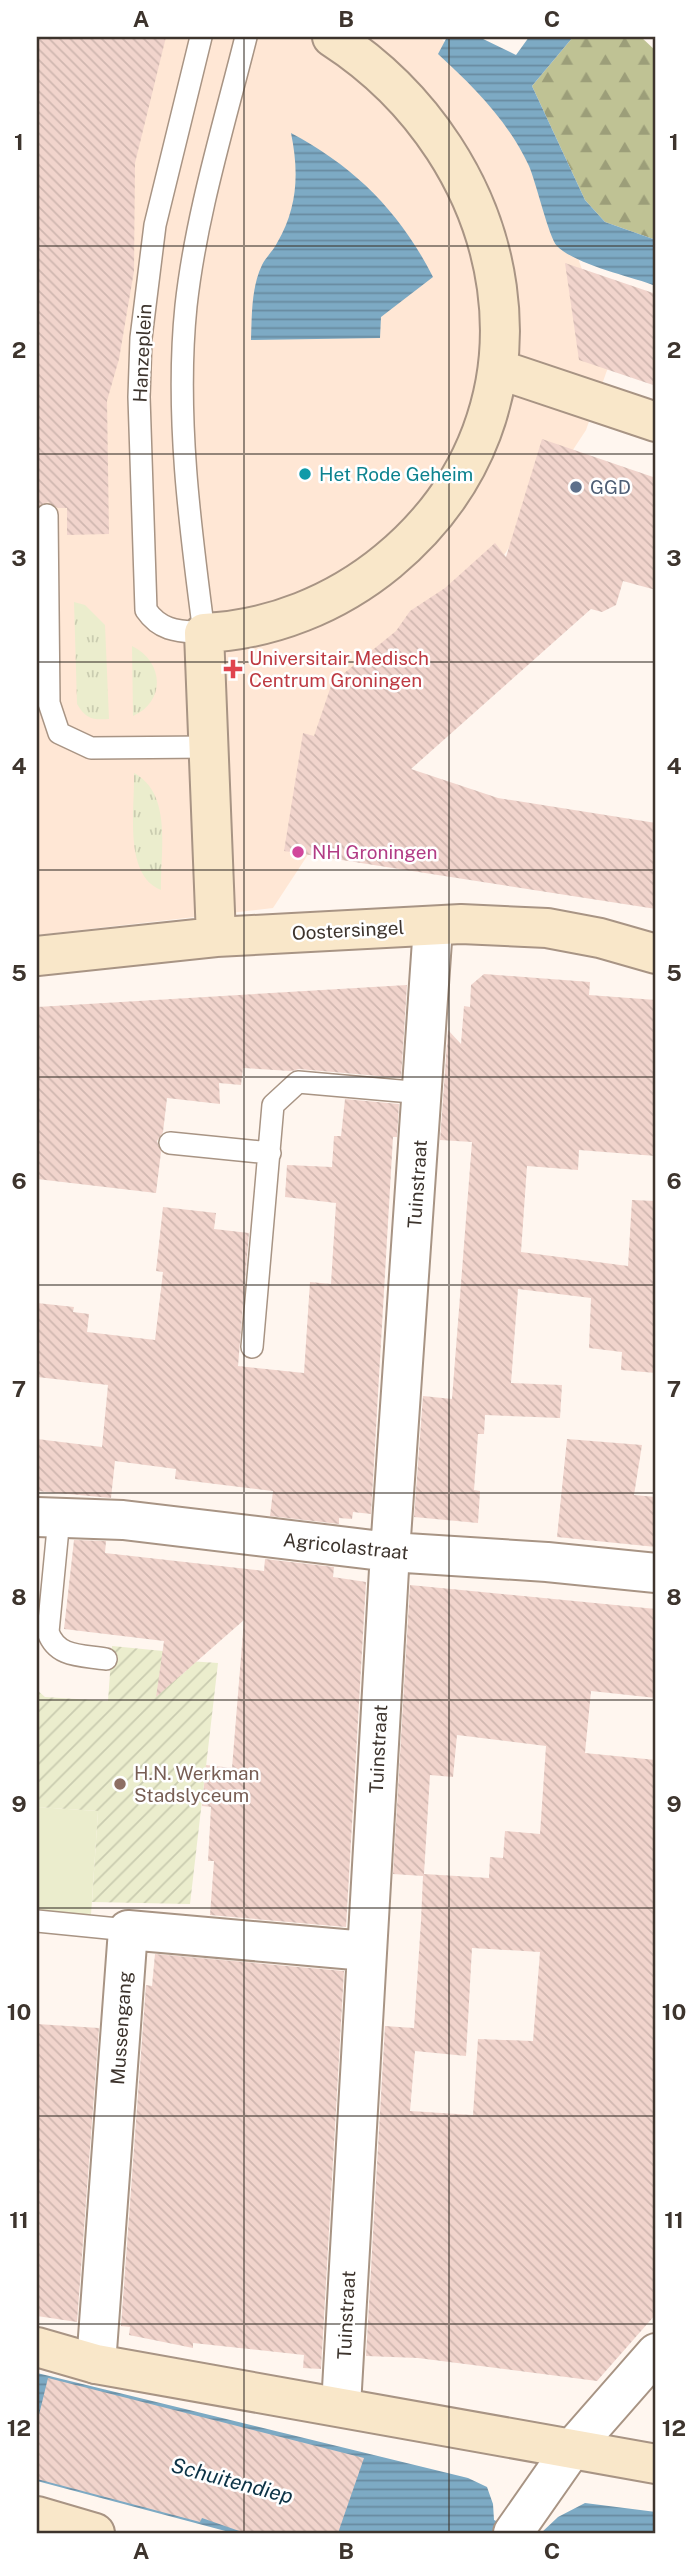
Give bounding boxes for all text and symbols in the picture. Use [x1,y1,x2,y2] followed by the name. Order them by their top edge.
[133,5,150,32] text: A
[338,5,354,32] text: B
[544,5,560,32] text: C
[14,128,24,155] text: 1
[669,128,679,155] text: 1
[128,303,156,403] street label: Hanzeplein
[12,336,26,363] text: 2
[667,336,681,363] text: 2
[319,463,473,485] place label: Het Rode Geheim
[297,466,313,482] marker: Het Rode Geheim
[590,476,631,498] place label: GGD
[568,479,584,495] marker: GGD
[11,544,27,571] text: 3
[666,544,682,571] text: 3
[249,647,429,691] place label: Universitair Medisch Centrum Groningen
[223,659,243,679] marker: Universitair Medisch Centrum Groningen
[11,752,27,779] text: 4
[666,752,682,779] text: 4
[312,841,437,863] place label: NH Groningen
[290,844,306,860] marker: NH Groningen
[291,916,405,944] street label: Oostersingel
[11,959,27,986] text: 5
[666,959,682,986] text: 5
[403,1139,431,1229] street label: Tuinstraat
[11,1167,27,1194] text: 6
[666,1167,682,1194] text: 6
[12,1375,26,1402] text: 7
[667,1375,681,1402] text: 7
[282,1528,410,1564] street label: Agricolastraat
[11,1583,27,1610] text: 8
[666,1583,682,1610] text: 8
[365,1704,391,1794] street label: Tuinstraat
[134,1762,260,1806] place label: H.N. Werkman Stadslyceum
[112,1776,128,1792] marker: H.N. Werkman Stadslyceum
[11,1790,27,1817] text: 9
[666,1790,682,1817] text: 9
[106,1970,136,2085] street label: Mussengang
[7,1998,31,2025] text: 10
[662,1998,686,2025] text: 10
[9,2206,29,2233] text: 11
[664,2206,684,2233] text: 11
[333,2270,359,2360] street label: Tuinstraat
[7,2414,31,2441] text: 12
[662,2414,686,2441] text: 12
[168,2452,296,2509] water label: Schuitendiep
[133,2537,150,2564] text: A
[338,2537,354,2564] text: B
[544,2537,560,2564] text: C

